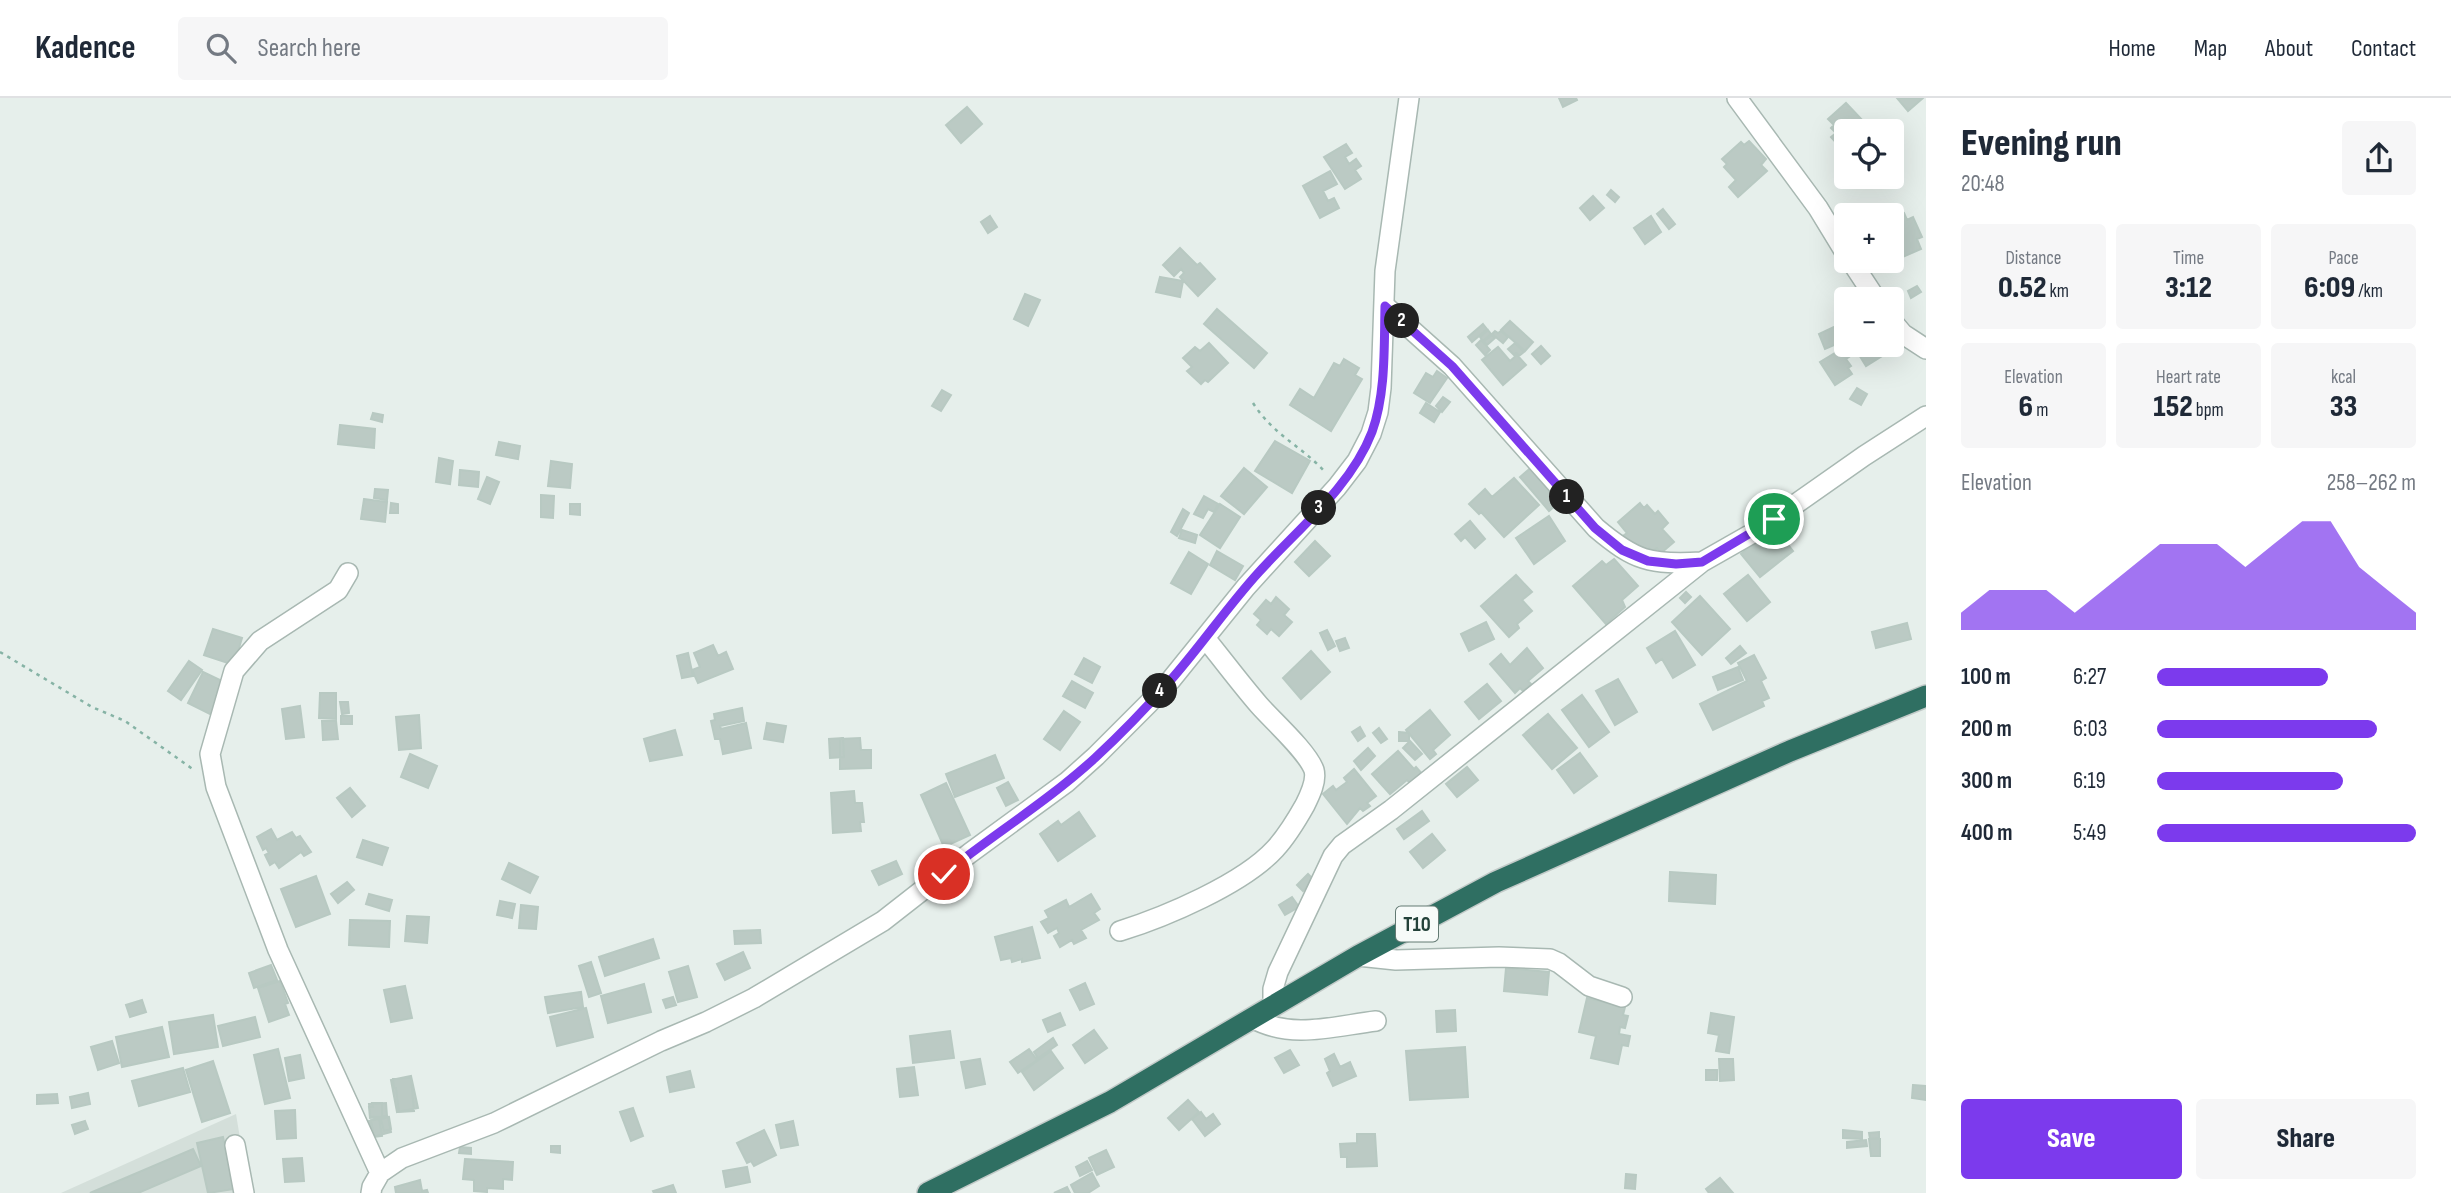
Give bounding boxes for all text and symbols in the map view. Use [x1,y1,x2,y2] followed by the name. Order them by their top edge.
[178,17,668,80] search box
[35,28,136,68] text: Kadence
[202,29,240,67] icon: search
[258,33,361,64] text: Search here
[2108,34,2156,63] text: Home
[2194,34,2227,63] text: Map
[2265,34,2313,63] text: About
[2351,34,2416,63] text: Contact
[1834,119,1904,357] map controls
[1834,119,1904,189] button: locate
[1961,121,2122,166] text: Evening run
[2342,121,2416,195] button: share
[1961,170,2005,198] text: 20:48
[1834,203,1904,273] button: +
[2005,247,2062,270] text: Distance
[2173,247,2204,270] text: Time
[2328,247,2359,270] text: Pace
[1998,270,2047,306] text: 0.52
[2165,270,2212,306] text: 3:12
[2304,270,2355,306] text: 6:09
[2047,280,2069,303] text: km
[2355,280,2383,303] text: /km
[1834,287,1904,357] button: −
[1384,304,1420,339] pin: 2
[1397,309,1406,332] text: 2
[2004,366,2063,389] text: Elevation
[2156,366,2221,389] text: Heart rate
[2331,366,2356,389] text: kcal
[2019,389,2033,425] text: 6
[2153,389,2193,425] text: 152
[2330,389,2357,425] text: 33
[2033,399,2048,422] text: m
[2193,399,2224,422] text: bpm
[1961,469,2032,497] text: Elevation
[2327,469,2416,497] text: 258–262 m
[1550,480,1584,514] pin: 1
[1563,485,1570,508] text: 1
[1744,489,1804,549] pin
[1302,490,1336,526] pin: 3
[1314,496,1323,519] text: 3
[1755,500,1793,538] icon: arrive
[1961,663,2011,691] text: 100 m
[2073,663,2106,691] text: 6:27
[1142,674,1178,708] pin: 4
[1155,679,1164,702] text: 4
[1961,715,2012,743] text: 200 m
[2073,715,2107,743] text: 6:03
[1961,767,2012,795] text: 300 m
[2073,767,2106,795] text: 6:19
[1961,819,2012,847] text: 400 m
[2073,819,2106,847] text: 5:49
[914,844,974,904] pin
[925,855,963,893] icon: check
[1396,906,1438,942] road number: T10
[1961,1099,2182,1179] button: Save
[2196,1099,2416,1179] button: Share

